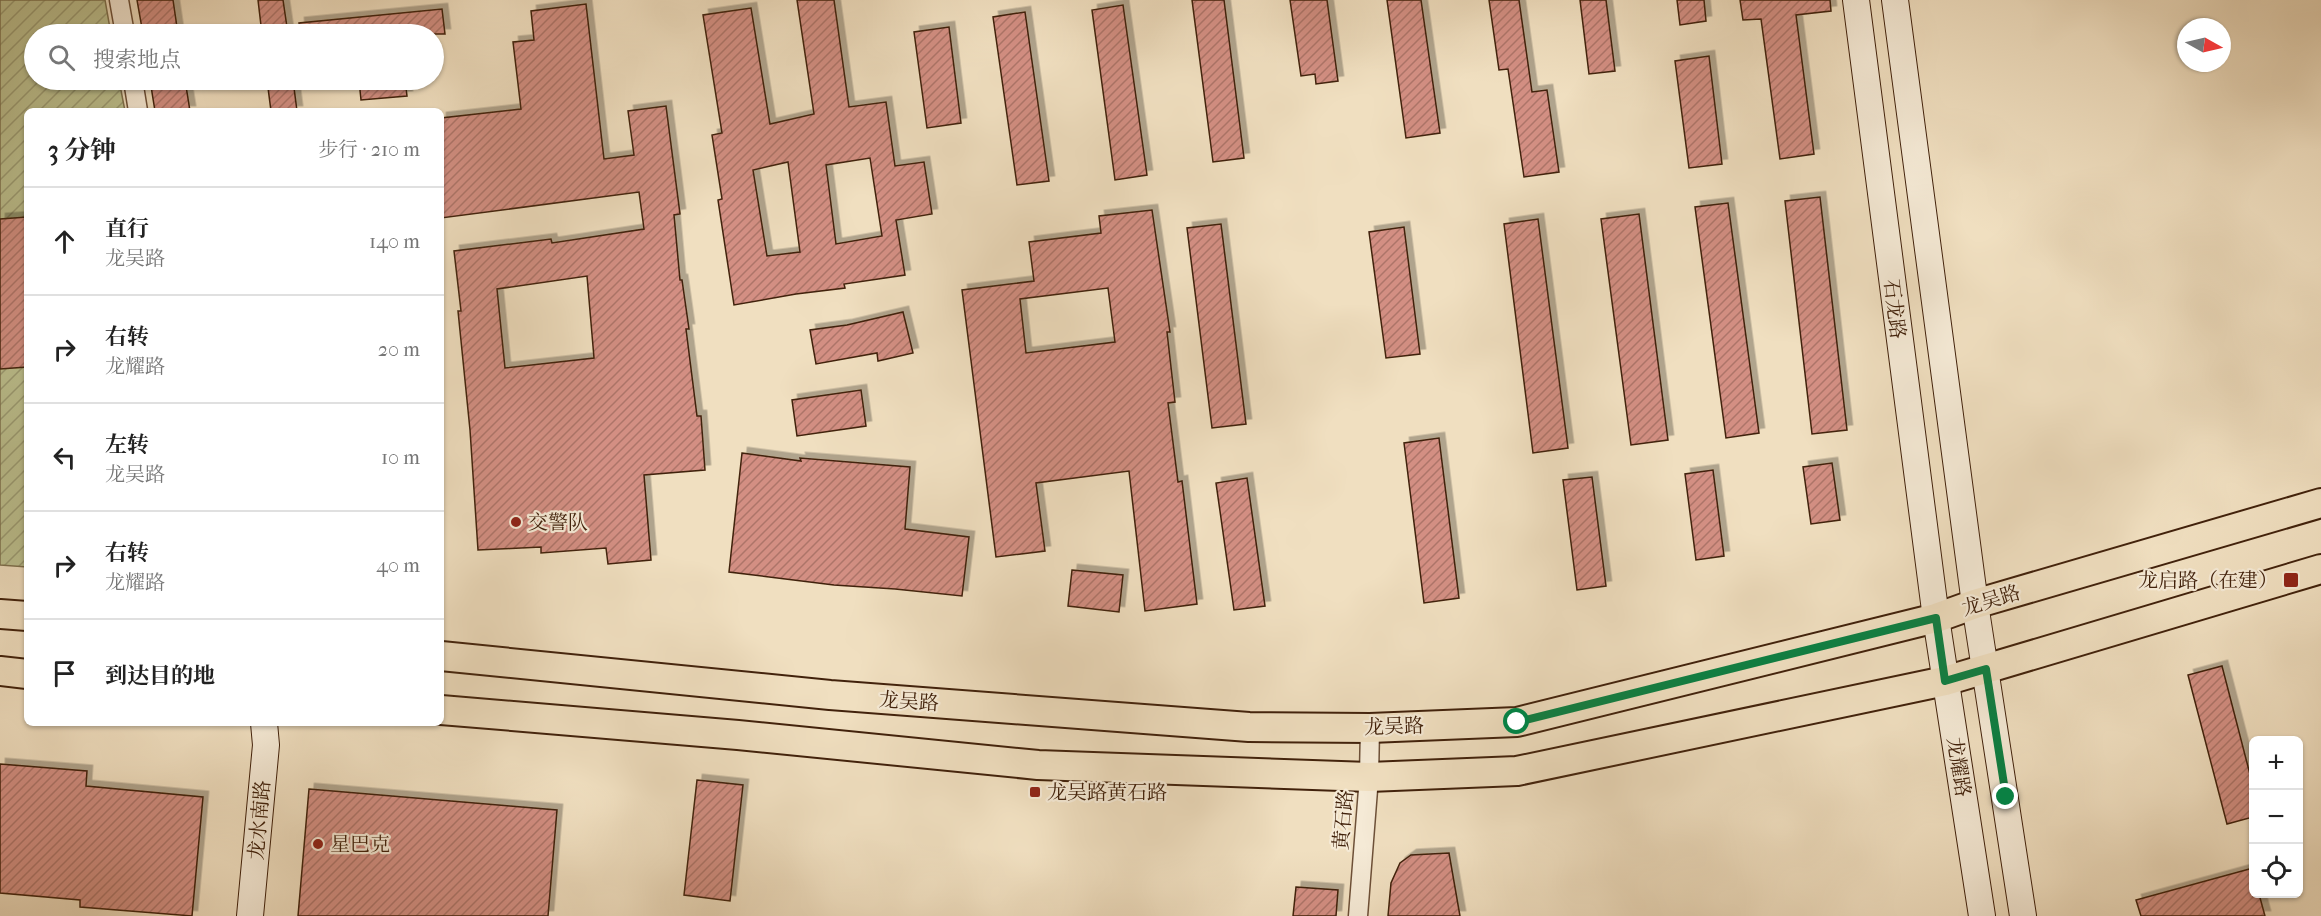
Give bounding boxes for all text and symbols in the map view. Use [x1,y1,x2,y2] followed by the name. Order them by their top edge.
[2177,18,2231,72] north arrow
[24,24,444,90] search box
[45,41,78,74] icon: search
[93,47,181,73] text: 搜索地点
[48,135,116,166] text: 3 分钟
[318,138,420,161] text: 步行 · 210 m
[105,216,149,242] text: 直行
[48,225,81,258] icon: ahead
[369,230,420,253] text: 140 m
[105,247,165,270] text: 龙吴路
[1879,278,1910,340] street label: 石龙路
[105,324,149,350] text: 右转
[48,333,81,366] icon: right
[378,338,420,361] text: 20 m
[105,355,165,378] text: 龙耀路
[105,432,149,458] text: 左转
[48,441,81,474] icon: left
[381,446,420,469] text: 10 m
[105,463,165,486] text: 龙吴路
[528,511,588,534] place label: 交警队
[509,515,523,529] marker: 交警队
[105,540,149,566] text: 右转
[48,549,81,582] icon: right
[376,554,420,577] text: 40 m
[2138,569,2278,592] place label: 龙启路（在建）
[105,571,165,594] text: 龙耀路
[2282,571,2300,589] marker: 龙启路（在建）
[1959,581,2023,620] street label: 龙吴路
[48,657,81,690] icon: arrive
[105,663,215,689] text: 到达目的地
[878,688,940,715] street label: 龙吴路
[1503,708,1529,734] route start
[1364,714,1424,739] street label: 龙吴路
[1942,736,1975,799] street label: 龙耀路
[2249,736,2303,898] map controls
[2249,736,2303,790] button: +
[245,779,274,861] street label: 龙水南路
[1047,781,1167,804] place label: 龙吴路黄石路
[1992,783,2018,809] route end
[1028,785,1042,799] marker: 龙吴路黄石路
[1329,789,1358,851] street label: 黄石路
[2249,790,2303,844] button: −
[330,833,390,856] place label: 星巴克
[311,837,325,851] marker: 星巴克
[2249,844,2303,898] button: locate

